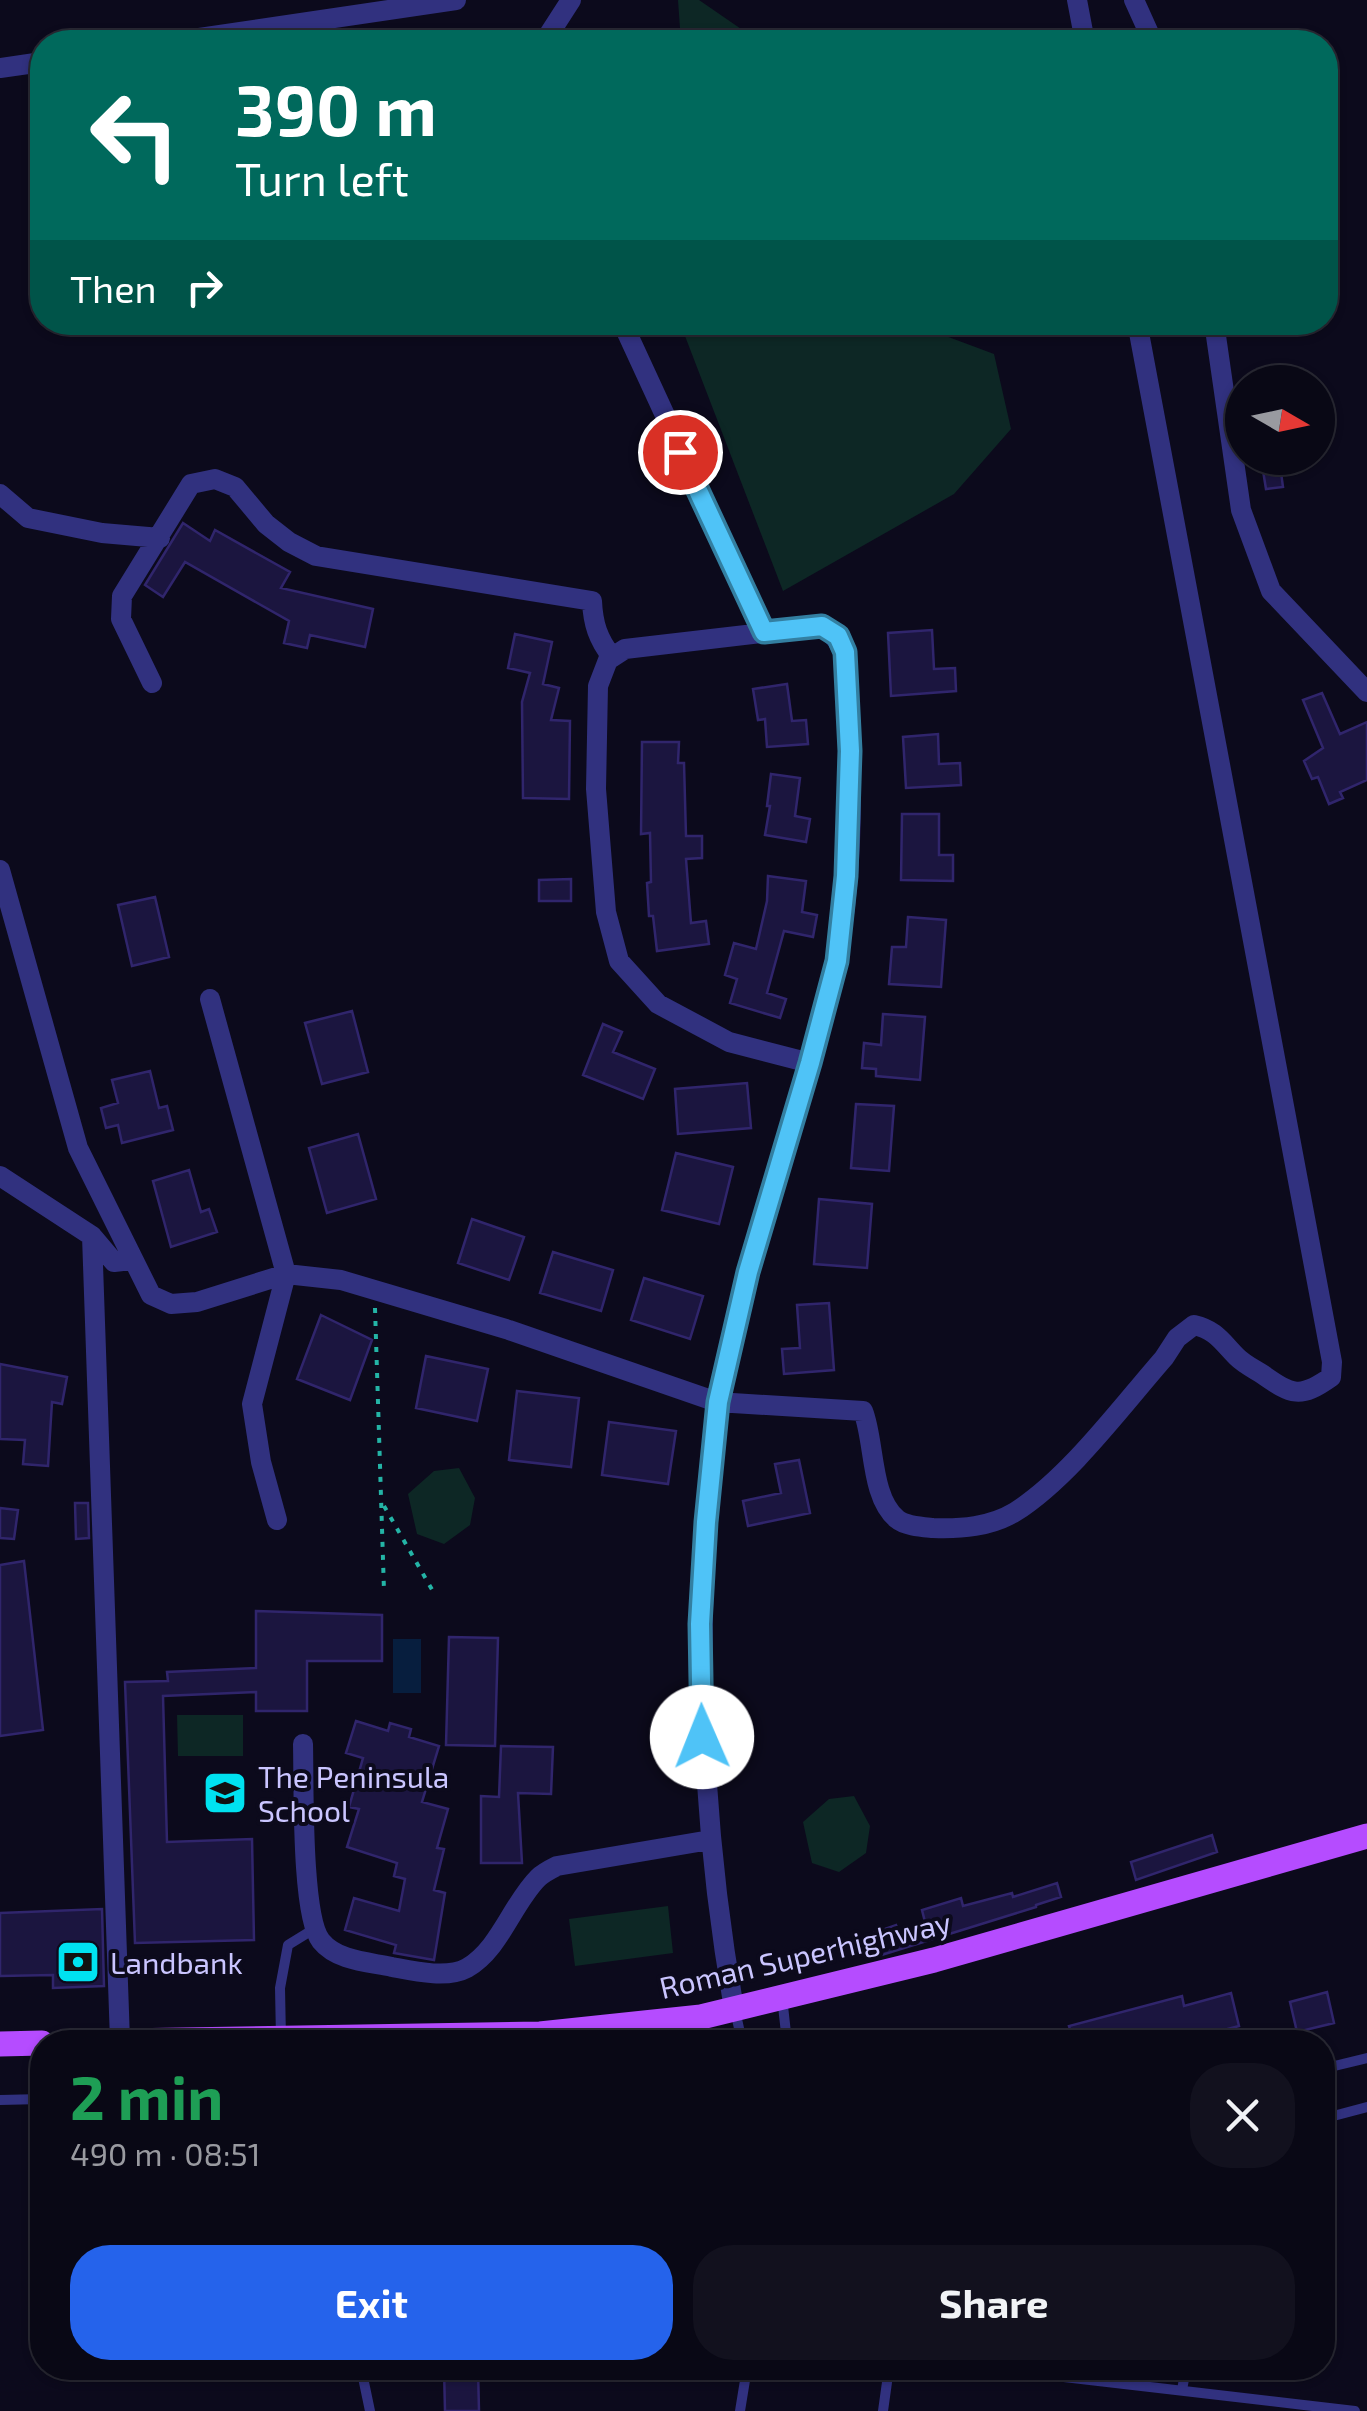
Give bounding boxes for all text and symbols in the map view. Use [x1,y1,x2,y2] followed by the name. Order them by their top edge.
[235,66,437,150] text: 390 m
[70,70,200,200] icon: left
[235,151,409,205] text: Turn left
[177,260,232,315] icon: right
[70,265,157,311] text: Then
[1225,365,1335,475] north arrow
[1225,365,1335,475] map controls
[638,410,723,495] pin
[653,425,708,480] icon: arrive
[650,1685,754,1789] position arrow
[258,1758,449,1828] place label: The Peninsula School
[202,1770,248,1816] school or university icon: The Peninsula School
[656,1903,954,2005] street label: Roman Superhighway
[55,1939,101,1985] bank icon: Landbank
[110,1944,243,1980] place label: Landbank
[70,2060,223,2132] text: 2 min
[1190,2063,1295,2168] button: close
[70,2134,260,2172] text: 490 m · 08:51
[70,2245,673,2360] button: Exit
[693,2245,1295,2360] button: Share

